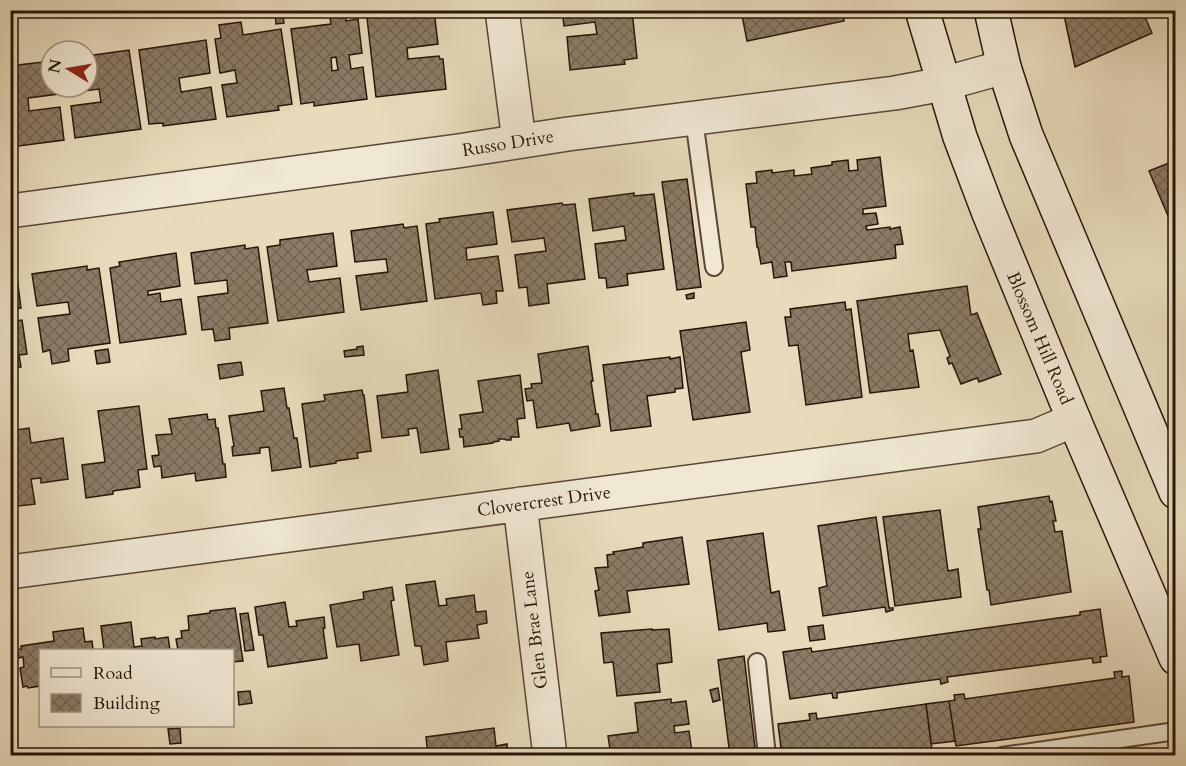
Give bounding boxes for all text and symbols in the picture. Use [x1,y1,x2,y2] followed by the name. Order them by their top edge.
[39,39,99,99] north arrow
[43,57,67,75] text: N
[460,124,556,163] street label: Russo Drive
[1000,268,1079,409] street label: Blossom Hill Road
[476,480,613,523] street label: Clovercrest Drive
[515,569,554,690] street label: Glen Brae Lane
[39,649,234,727] legend
[93,661,133,686] text: Road
[93,691,161,716] text: Building

